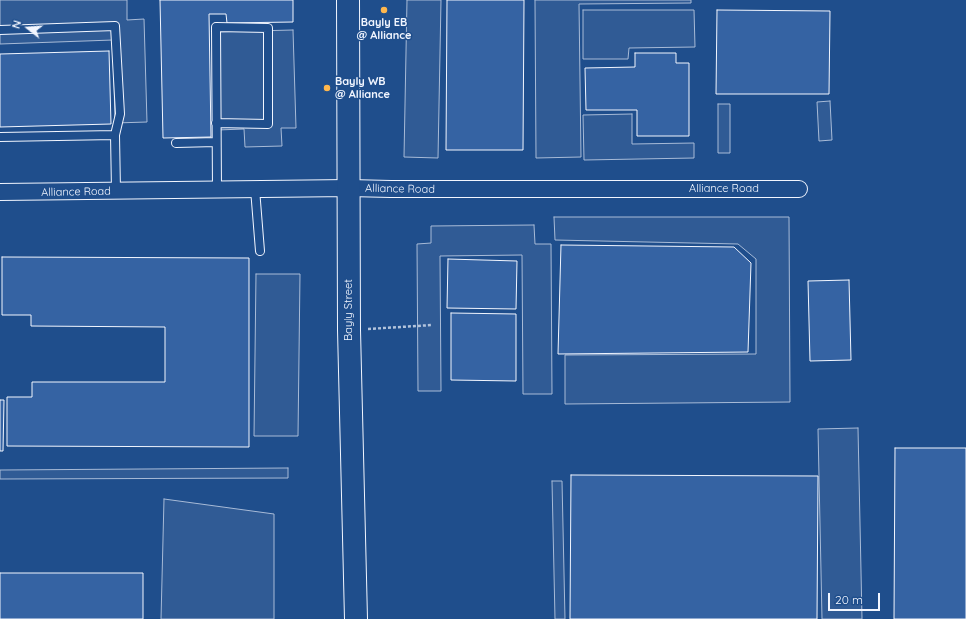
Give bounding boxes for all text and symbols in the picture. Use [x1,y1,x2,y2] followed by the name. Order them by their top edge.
[379,5,389,15] marker: Bayly EB @ Alliance
[8,8,48,48] north arrow
[357,16,411,42] place label: Bayly EB @ Alliance
[9,19,24,30] text: N
[335,75,390,101] place label: Bayly WB @ Alliance
[322,83,332,93] marker: Bayly WB @ Alliance
[365,182,435,196] street label: Alliance Road
[689,182,759,196] street label: Alliance Road
[41,185,111,199] street label: Alliance Road
[342,279,356,341] street label: Bayly Street
[830,585,882,611] scale bar
[835,592,863,607] text: 20 m

